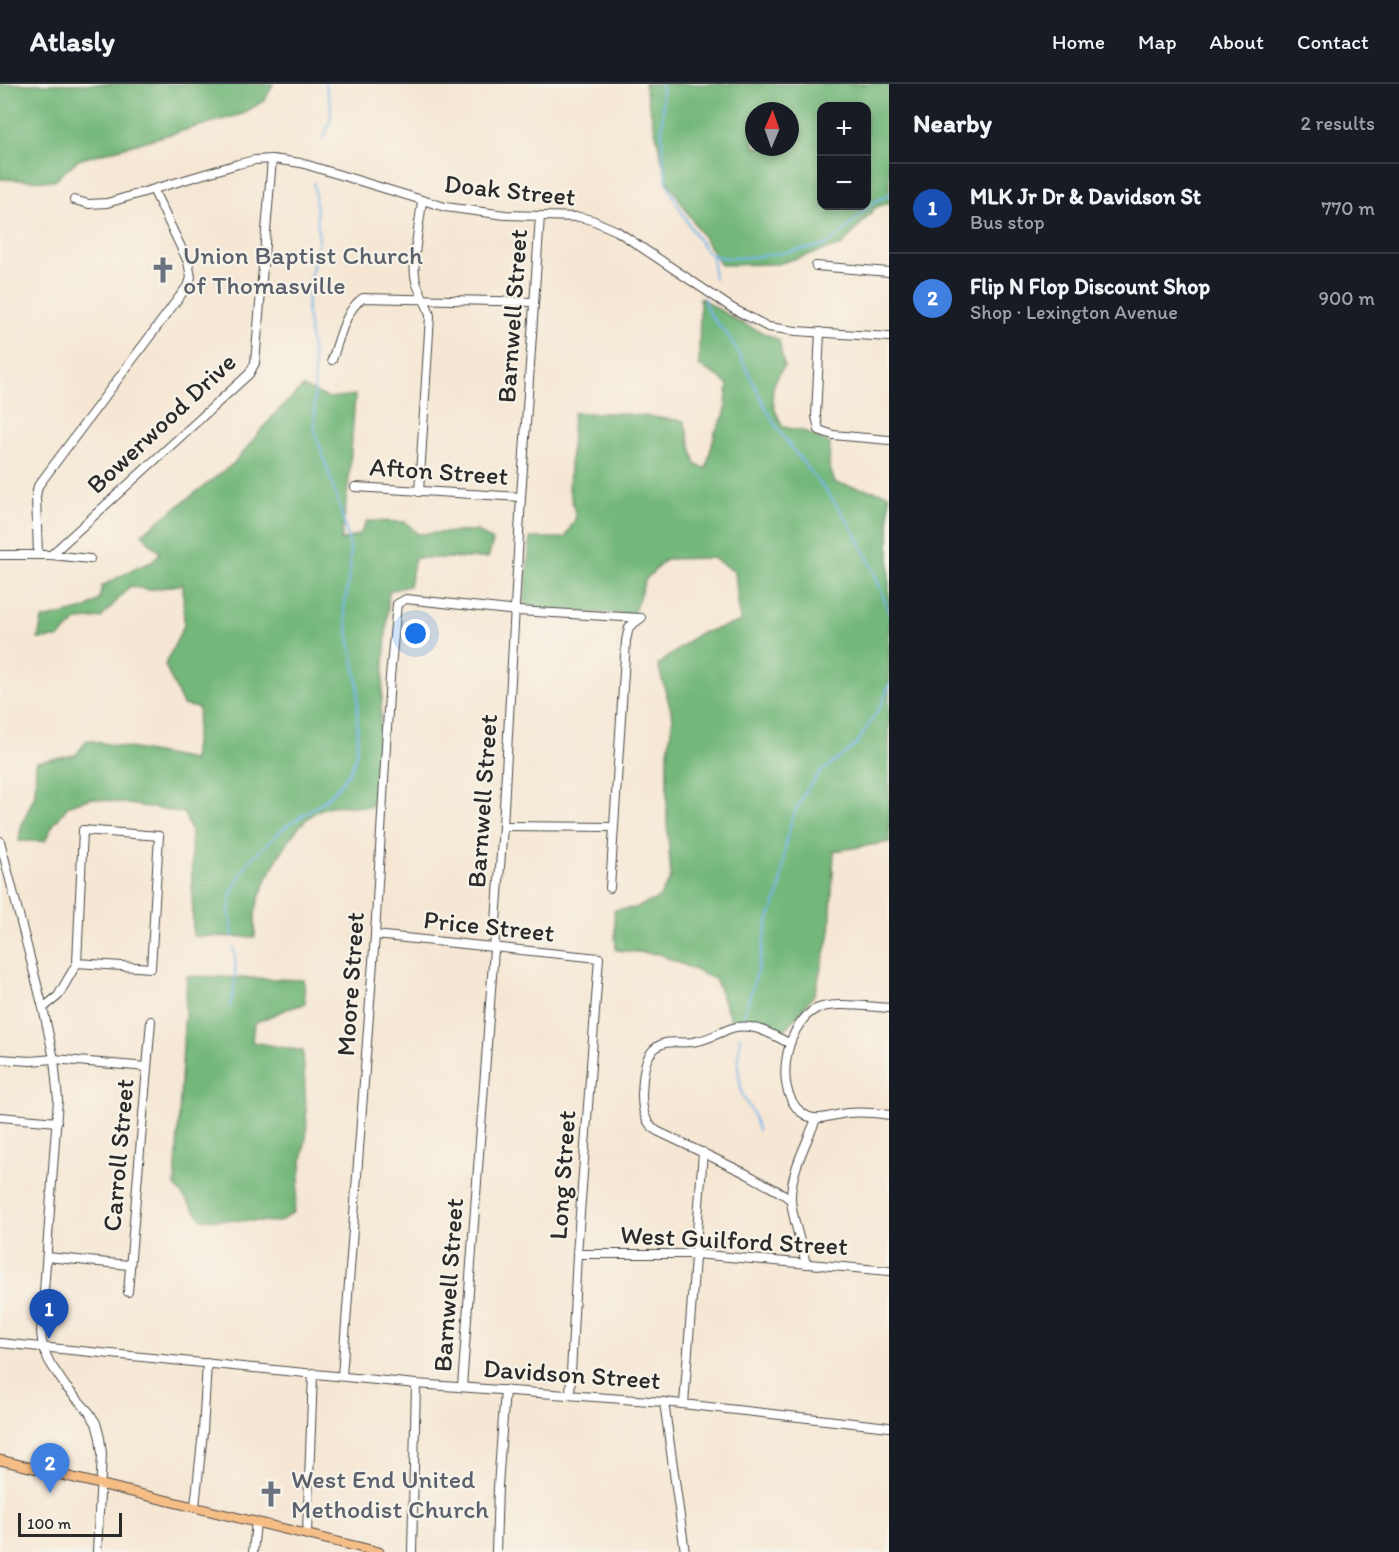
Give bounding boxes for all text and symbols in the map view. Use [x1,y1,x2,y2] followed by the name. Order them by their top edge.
[30,24,115,58] text: Atlasly
[1052,29,1105,54] text: Home
[1138,29,1177,54] text: Map
[1210,29,1264,54] text: About
[1297,29,1369,54] text: Contact
[745,102,799,156] north arrow
[817,102,871,210] map controls
[817,102,871,156] button: +
[913,107,992,139] text: Nearby
[1301,111,1375,135] text: 2 results
[817,156,871,210] button: −
[443,167,578,213] street label: Doak Street
[970,183,1201,210] text: MLK Jr Dr & Davidson St
[928,196,937,220] text: 1
[1322,196,1375,220] text: 770 m
[970,210,1045,234] text: Bus stop
[490,228,534,404] street label: Barnwell Street
[183,239,423,301] place label: Union Baptist Church of Thomasville
[148,255,178,285] church icon: Union Baptist Church of Thomasville
[970,273,1210,300] text: Flip N Flop Discount Shop
[927,286,938,310] text: 2
[1319,286,1375,310] text: 900 m
[970,300,1178,324] text: Shop · Lexington Avenue
[80,346,242,500] street label: Bowerwood Drive
[369,450,510,492] street label: Afton Street
[401,619,430,648] your location
[460,713,504,889] street label: Barnwell Street
[422,903,556,949] street label: Price Street
[329,910,371,1057] street label: Moore Street
[95,1077,141,1233] street label: Carroll Street
[542,1109,582,1241] street label: Long Street
[426,1197,470,1373] street label: Barnwell Street
[619,1218,849,1262] street label: West Guilford Street
[29,1290,68,1339] pin: 1
[482,1352,662,1396] street label: Davidson Street
[31,1444,70,1493] pin: 2
[291,1463,489,1525] place label: West End United Methodist Church
[256,1479,286,1509] church icon: West End United Methodist Church
[18,1510,122,1538] scale bar
[27,1514,71,1533] text: 100 m

